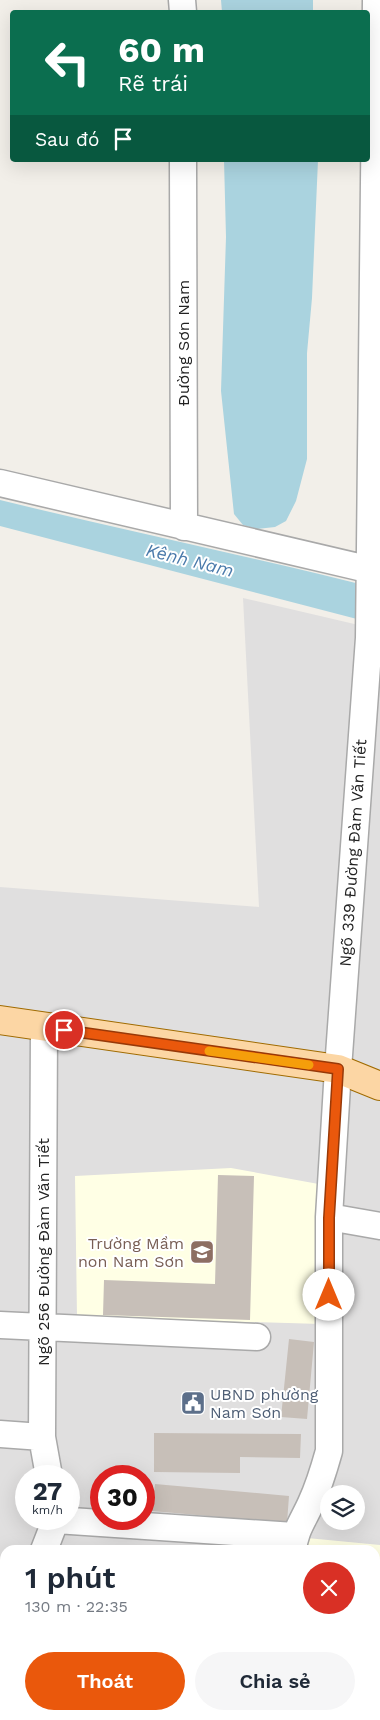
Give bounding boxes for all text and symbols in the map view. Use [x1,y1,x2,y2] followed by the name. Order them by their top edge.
[118,29,205,71] text: 60 m
[35,30,100,95] icon: left
[118,71,188,96] text: Rẽ trái
[109,125,137,153] icon: arrive
[35,128,99,151] text: Sau đó
[174,280,193,406] street label: Đường Sơn Nam
[144,539,236,581] water label: Kênh Nam
[336,738,370,967] street label: Ngõ 339 Đường Đàm Văn Tiết
[43,1009,85,1051] pin
[50,1016,78,1044] icon: arrive
[34,1138,53,1366] street label: Ngõ 256 Đường Đàm Văn Tiết
[78,1234,184,1271] place label: Trường Mầm non Nam Sơn
[189,1239,215,1265] school or university icon: Trường Mầm non Nam Sơn
[302,1268,354,1320] position arrow
[210,1385,319,1422] place label: UBND phường Nam Sơn
[180,1390,206,1416] public building icon: UBND phường Nam Sơn
[90,1465,155,1530] speed limit sign: 30
[33,1477,62,1506] text: 27
[320,1485,365,1530] map controls
[320,1485,365,1530] button: layers
[32,1503,63,1517] text: km/h
[25,1560,115,1595] text: 1 phút
[303,1562,355,1614] button: close
[25,1597,128,1616] text: 130 m · 22:35
[25,1652,185,1710] button: Thoát
[195,1652,355,1710] button: Chia sẻ

